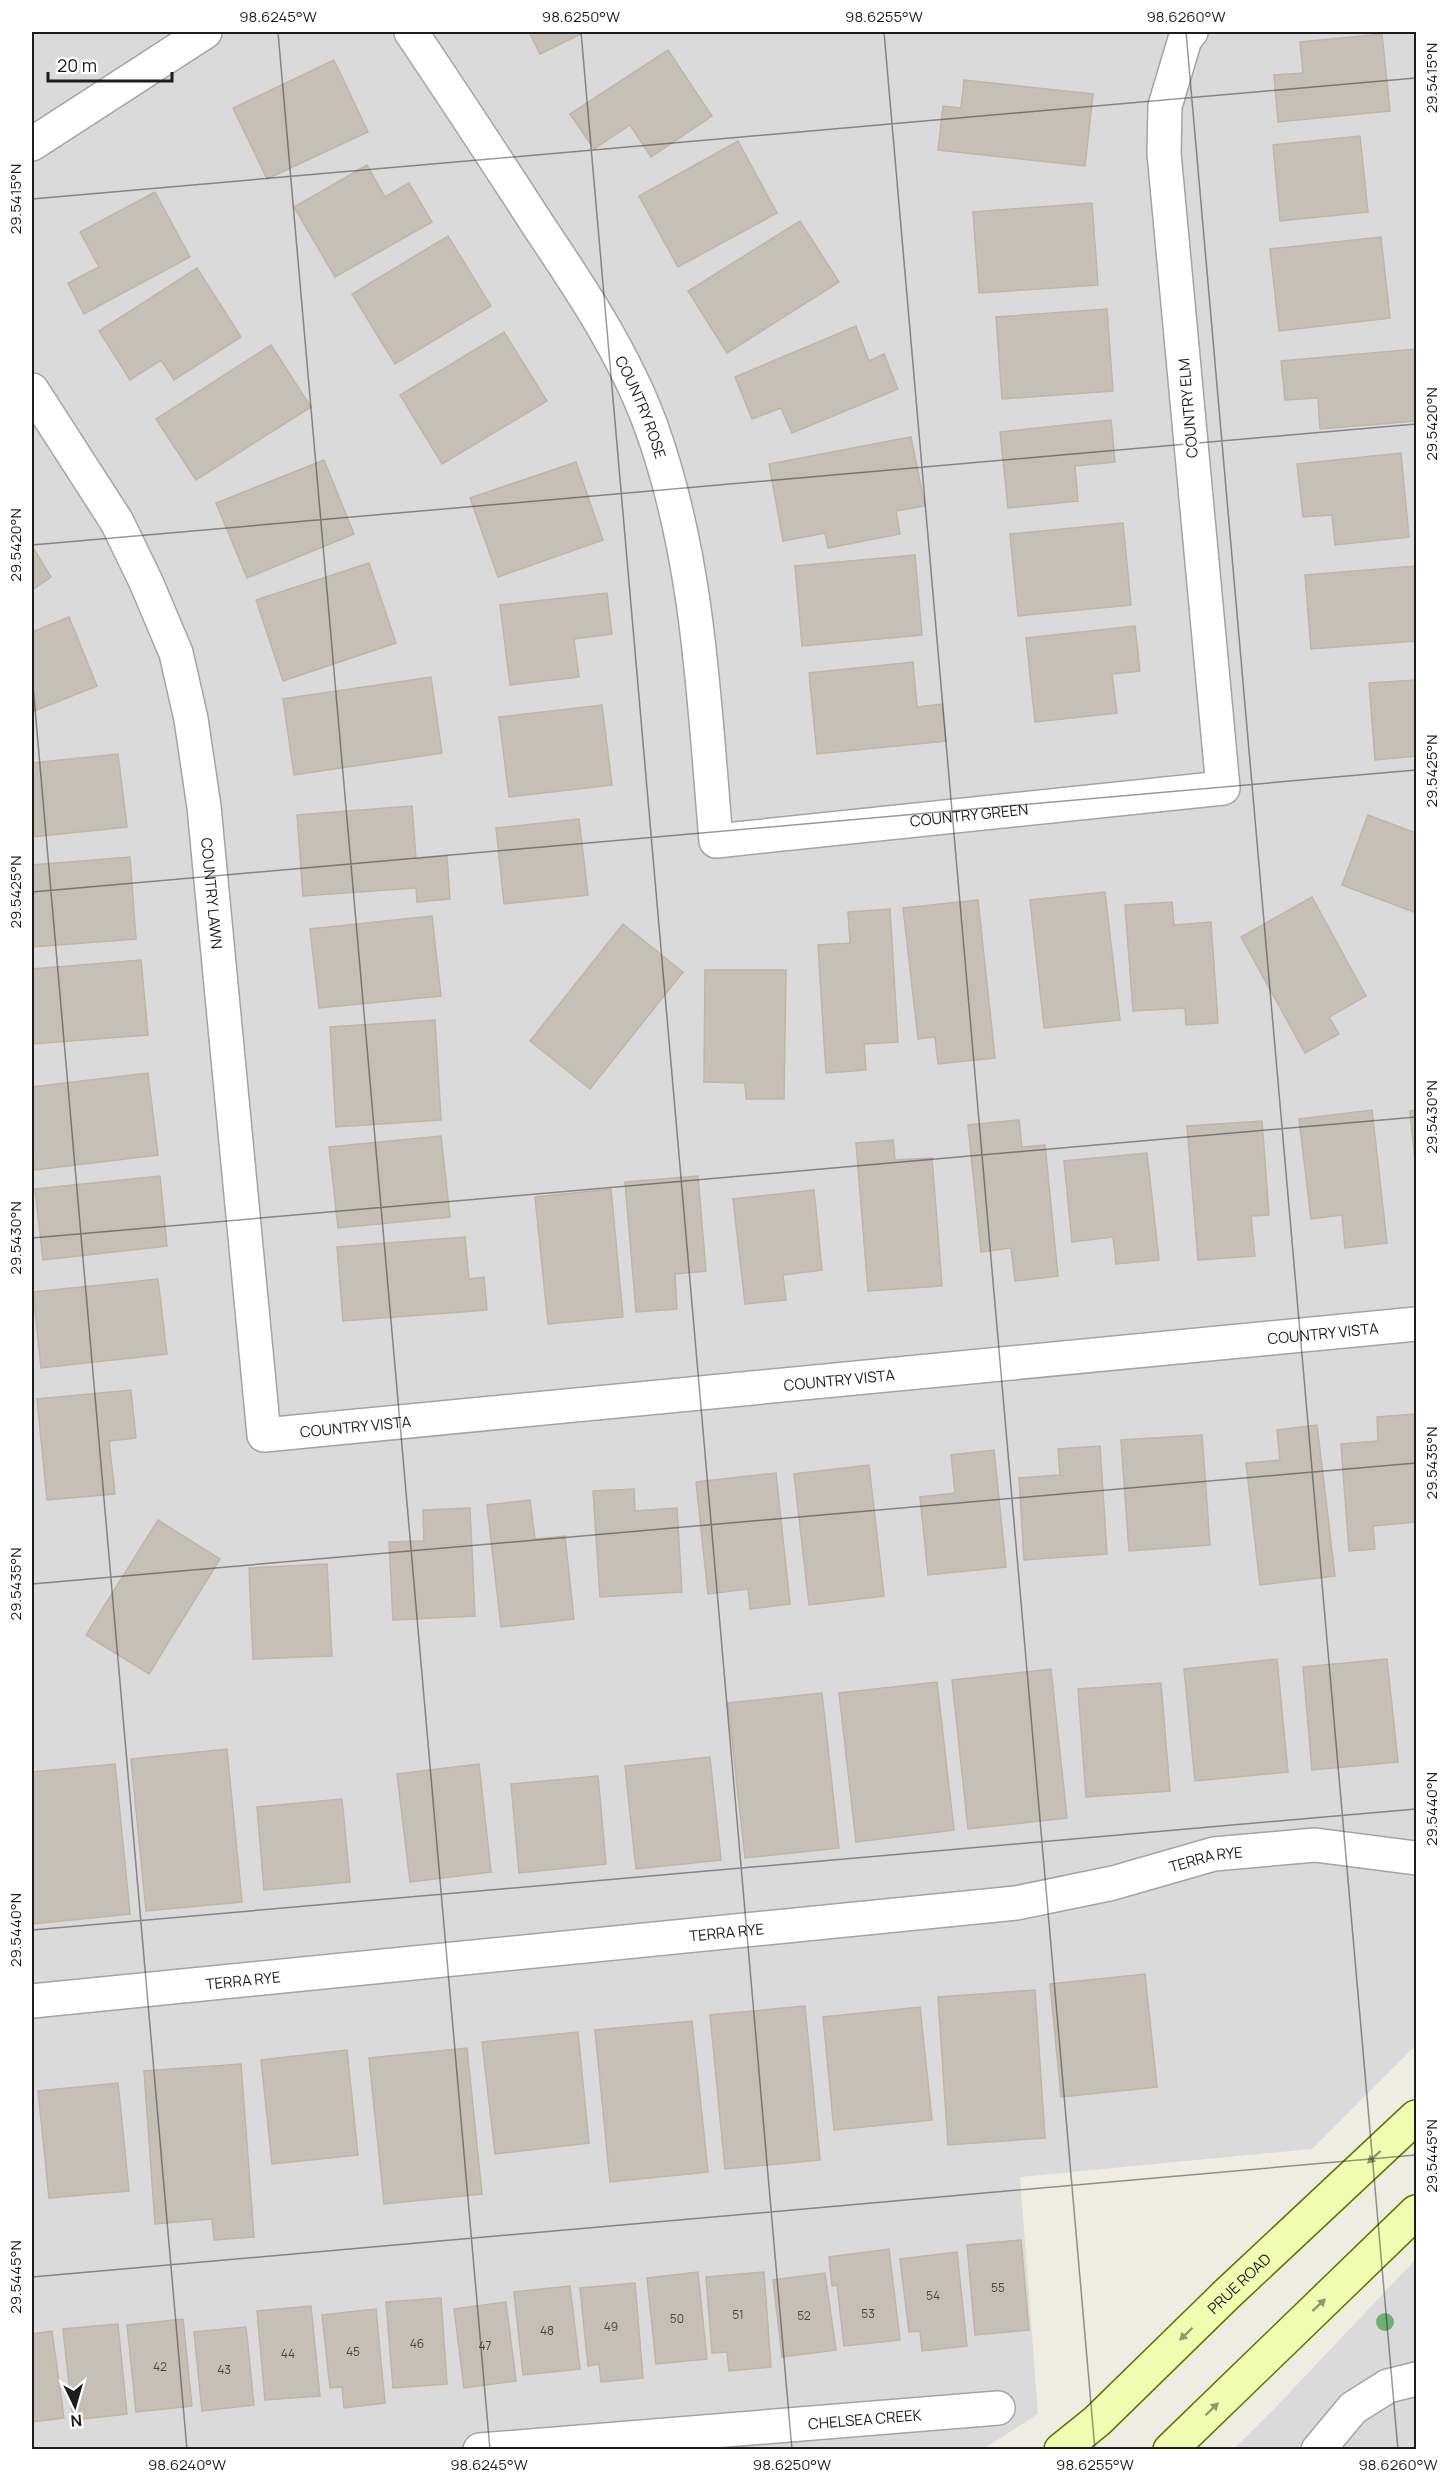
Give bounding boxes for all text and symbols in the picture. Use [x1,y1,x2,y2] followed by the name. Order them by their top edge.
[239,6,317,27] text: 98.6245°W
[542,6,620,27] text: 98.6250°W
[845,6,923,27] text: 98.6255°W
[1147,6,1225,27] text: 98.6260°W
[1421,43,1442,113] text: 29.5415°N
[48,45,172,83] scale bar
[57,53,97,77] text: 20 m
[5,164,26,234] text: 29.5415°N
[611,352,672,461] street label: COUNTRY ROSE
[1173,357,1203,459] street label: COUNTRY ELM
[1421,387,1442,461] text: 29.5420°N
[5,508,26,582] text: 29.5420°N
[1421,734,1442,808] text: 29.5425°N
[909,798,1029,831] street label: COUNTRY GREEN
[196,837,228,950] street label: COUNTRY LAWN
[5,855,26,929] text: 29.5425°N
[1421,1080,1442,1154] text: 29.5430°N
[5,1201,26,1275] text: 29.5430°N
[1266,1317,1380,1349] street label: COUNTRY VISTA
[783,1364,896,1395] street label: COUNTRY VISTA
[299,1410,412,1442] street label: COUNTRY VISTA
[1421,1427,1442,1499] text: 29.5435°N
[5,1548,26,1620] text: 29.5435°N
[1421,1772,1442,1846] text: 29.5440°N
[1166,1841,1243,1877] street label: TERRA RYE
[5,1893,26,1967] text: 29.5440°N
[688,1918,765,1946] street label: TERRA RYE
[205,1966,281,1994] street label: TERRA RYE
[1421,2119,1442,2193] text: 29.5445°N
[1366,2150,1381,2164] one-way arrow
[5,2240,26,2314] text: 29.5445°N
[1202,2248,1275,2318] street label: PRUE ROAD
[991,2279,1005,2296] house number: 55
[926,2287,940,2304] house number: 54
[1312,2298,1327,2312] one-way arrow
[861,2305,875,2322] house number: 53
[732,2306,744,2323] house number: 51
[797,2307,811,2324] house number: 52
[670,2310,684,2327] house number: 50
[604,2318,618,2335] house number: 49
[540,2322,554,2339] house number: 48
[1178,2327,1193,2341] one-way arrow
[410,2335,424,2352] house number: 46
[478,2337,492,2354] house number: 47
[346,2343,360,2360] house number: 45
[281,2345,295,2362] house number: 44
[153,2358,167,2375] house number: 42
[217,2361,231,2378] house number: 43
[45,2376,105,2436] north arrow
[1204,2402,1218,2416] one-way arrow
[807,2404,922,2434] street label: CHELSEA CREEK
[70,2409,83,2432] text: N
[148,2454,226,2475] text: 98.6240°W
[450,2454,528,2475] text: 98.6245°W
[753,2454,831,2475] text: 98.6250°W
[1056,2454,1134,2475] text: 98.6255°W
[1359,2454,1437,2475] text: 98.6260°W

